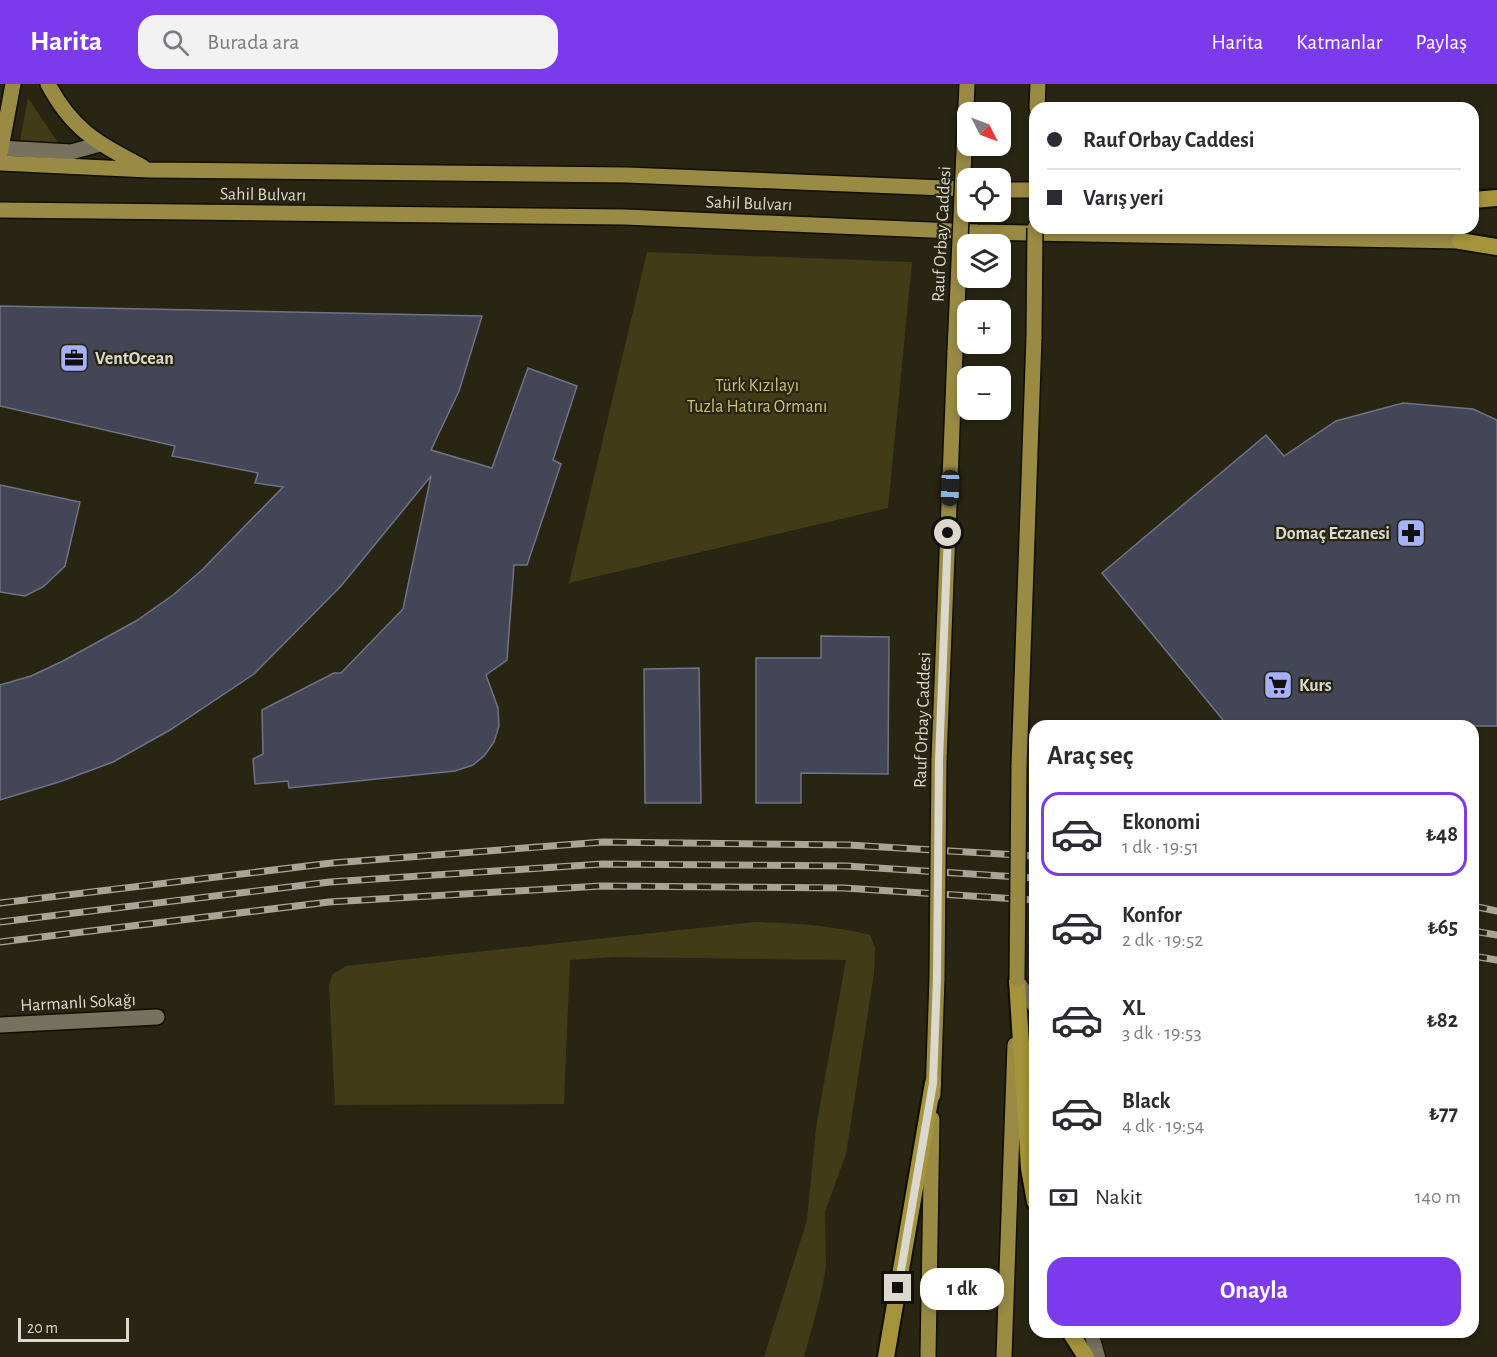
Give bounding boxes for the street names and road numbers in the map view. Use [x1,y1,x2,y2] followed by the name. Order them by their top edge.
[929,166,955,303] street label: Rauf Orbay Caddesi
[220,185,306,205] street label: Sahil Bulvarı
[705,193,793,215] street label: Sahil Bulvarı
[912,652,934,788] street label: Rauf Orbay Caddesi
[20,991,136,1015] street label: Harmanlı Sokağı

